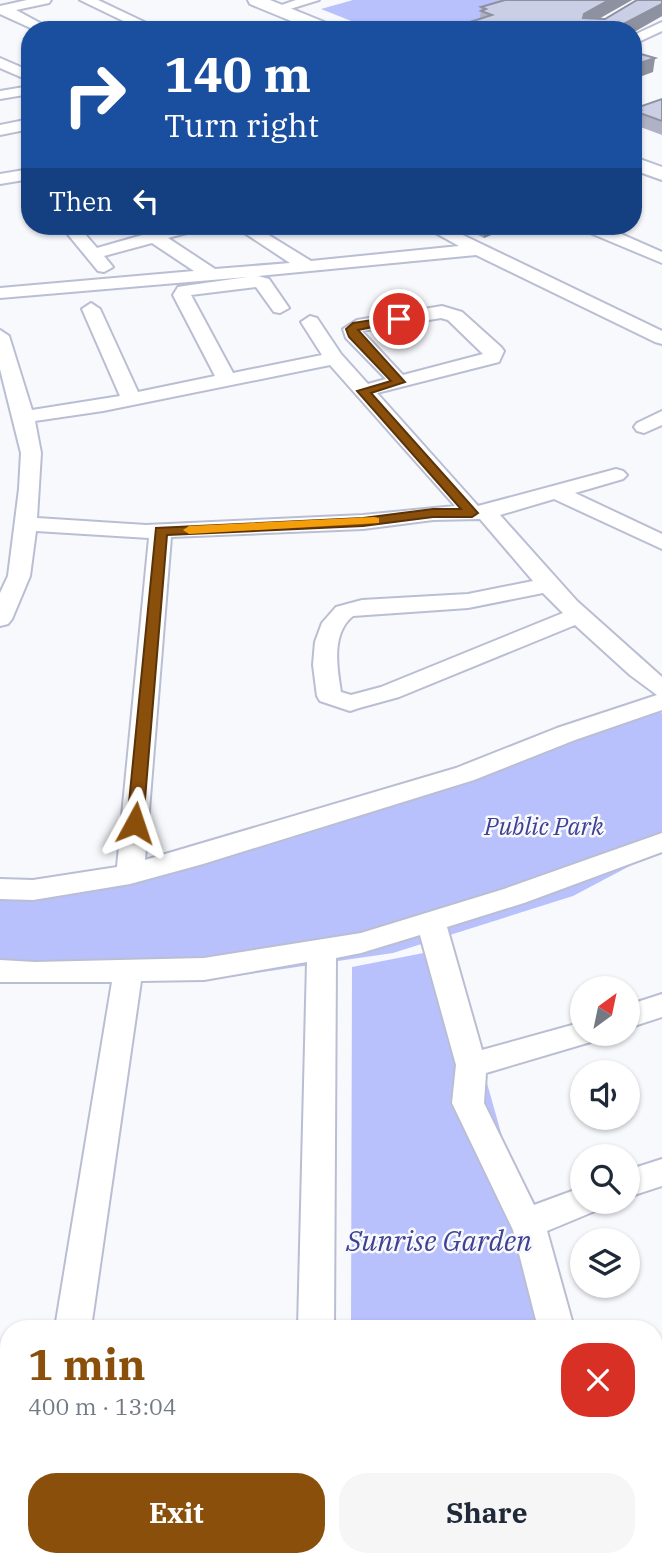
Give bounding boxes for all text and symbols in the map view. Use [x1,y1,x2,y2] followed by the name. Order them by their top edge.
[164,42,311,105] text: 140 m
[49,49,140,140] icon: right
[164,104,319,146] text: Turn right
[127,182,165,220] icon: left
[49,184,113,218] text: Then
[369,289,429,349] pin
[380,300,418,338] icon: arrive
[98,786,172,860] position arrow
[483,810,604,842] park label: Public Park
[570,976,640,1046] north arrow
[570,976,640,1298] map controls
[570,1060,640,1130] button: sound
[570,1144,640,1214] button: search
[345,1222,532,1259] park label: Sunrise Garden
[570,1228,640,1298] button: layers
[28,1337,146,1392] text: 1 min
[561,1343,635,1417] button: close
[28,1391,177,1421] text: 400 m · 13:04
[28,1473,325,1553] button: Exit
[339,1473,635,1553] button: Share

